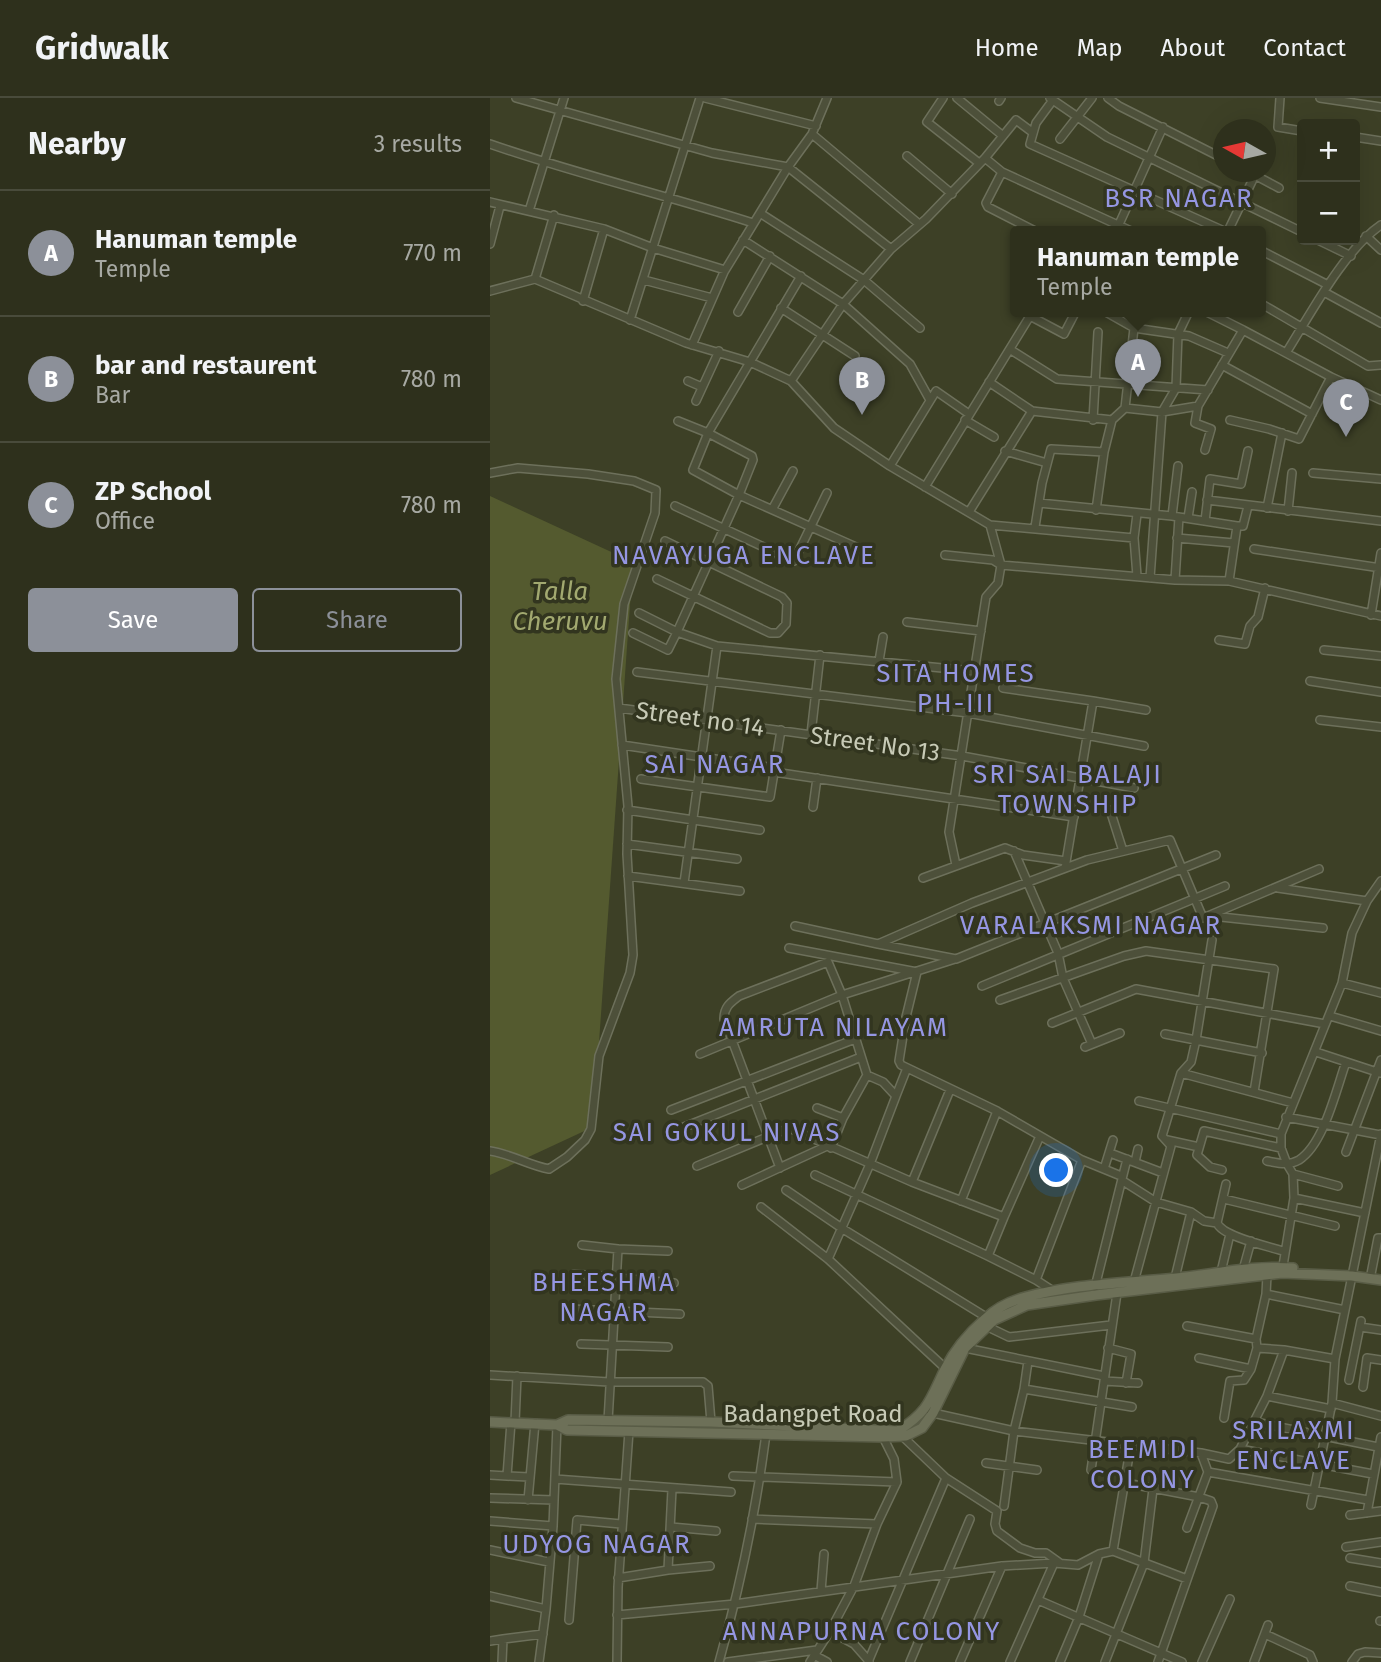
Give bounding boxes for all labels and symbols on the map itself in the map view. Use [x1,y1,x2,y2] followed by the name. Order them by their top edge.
[1213,119,1276,182] north arrow
[1104,183,1254,214] district label: BSR NAGAR
[1115,339,1161,397] pin: A
[839,357,885,415] pin: B
[1323,379,1369,437] pin: C
[612,540,876,571] district label: NAVAYUGA ENCLAVE
[512,576,608,637] water label: Talla Cheruvu
[876,658,1036,719] district label: SITA HOMES PH-III
[634,696,766,742] street label: Street no 14
[808,721,942,767] street label: Street No 13
[645,749,785,780] district label: SAI NAGAR
[973,759,1163,820] district label: SRI SAI BALAJI TOWNSHIP
[960,910,1222,941] district label: VARALAKSMI NAGAR
[719,1012,949,1043] district label: AMRUTA NILAYAM
[613,1117,841,1148] district label: SAI GOKUL NIVAS
[1039,1153,1073,1187] your location
[532,1267,676,1328] district label: BHEESHMA NAGAR
[723,1400,903,1428] street label: Badangpet Road
[1232,1415,1356,1476] district label: SRILAXMI ENCLAVE
[1088,1434,1198,1495] district label: BEEMIDI COLONY
[502,1529,692,1560] district label: UDYOG NAGAR
[723,1616,1001,1647] district label: ANNAPURNA COLONY

